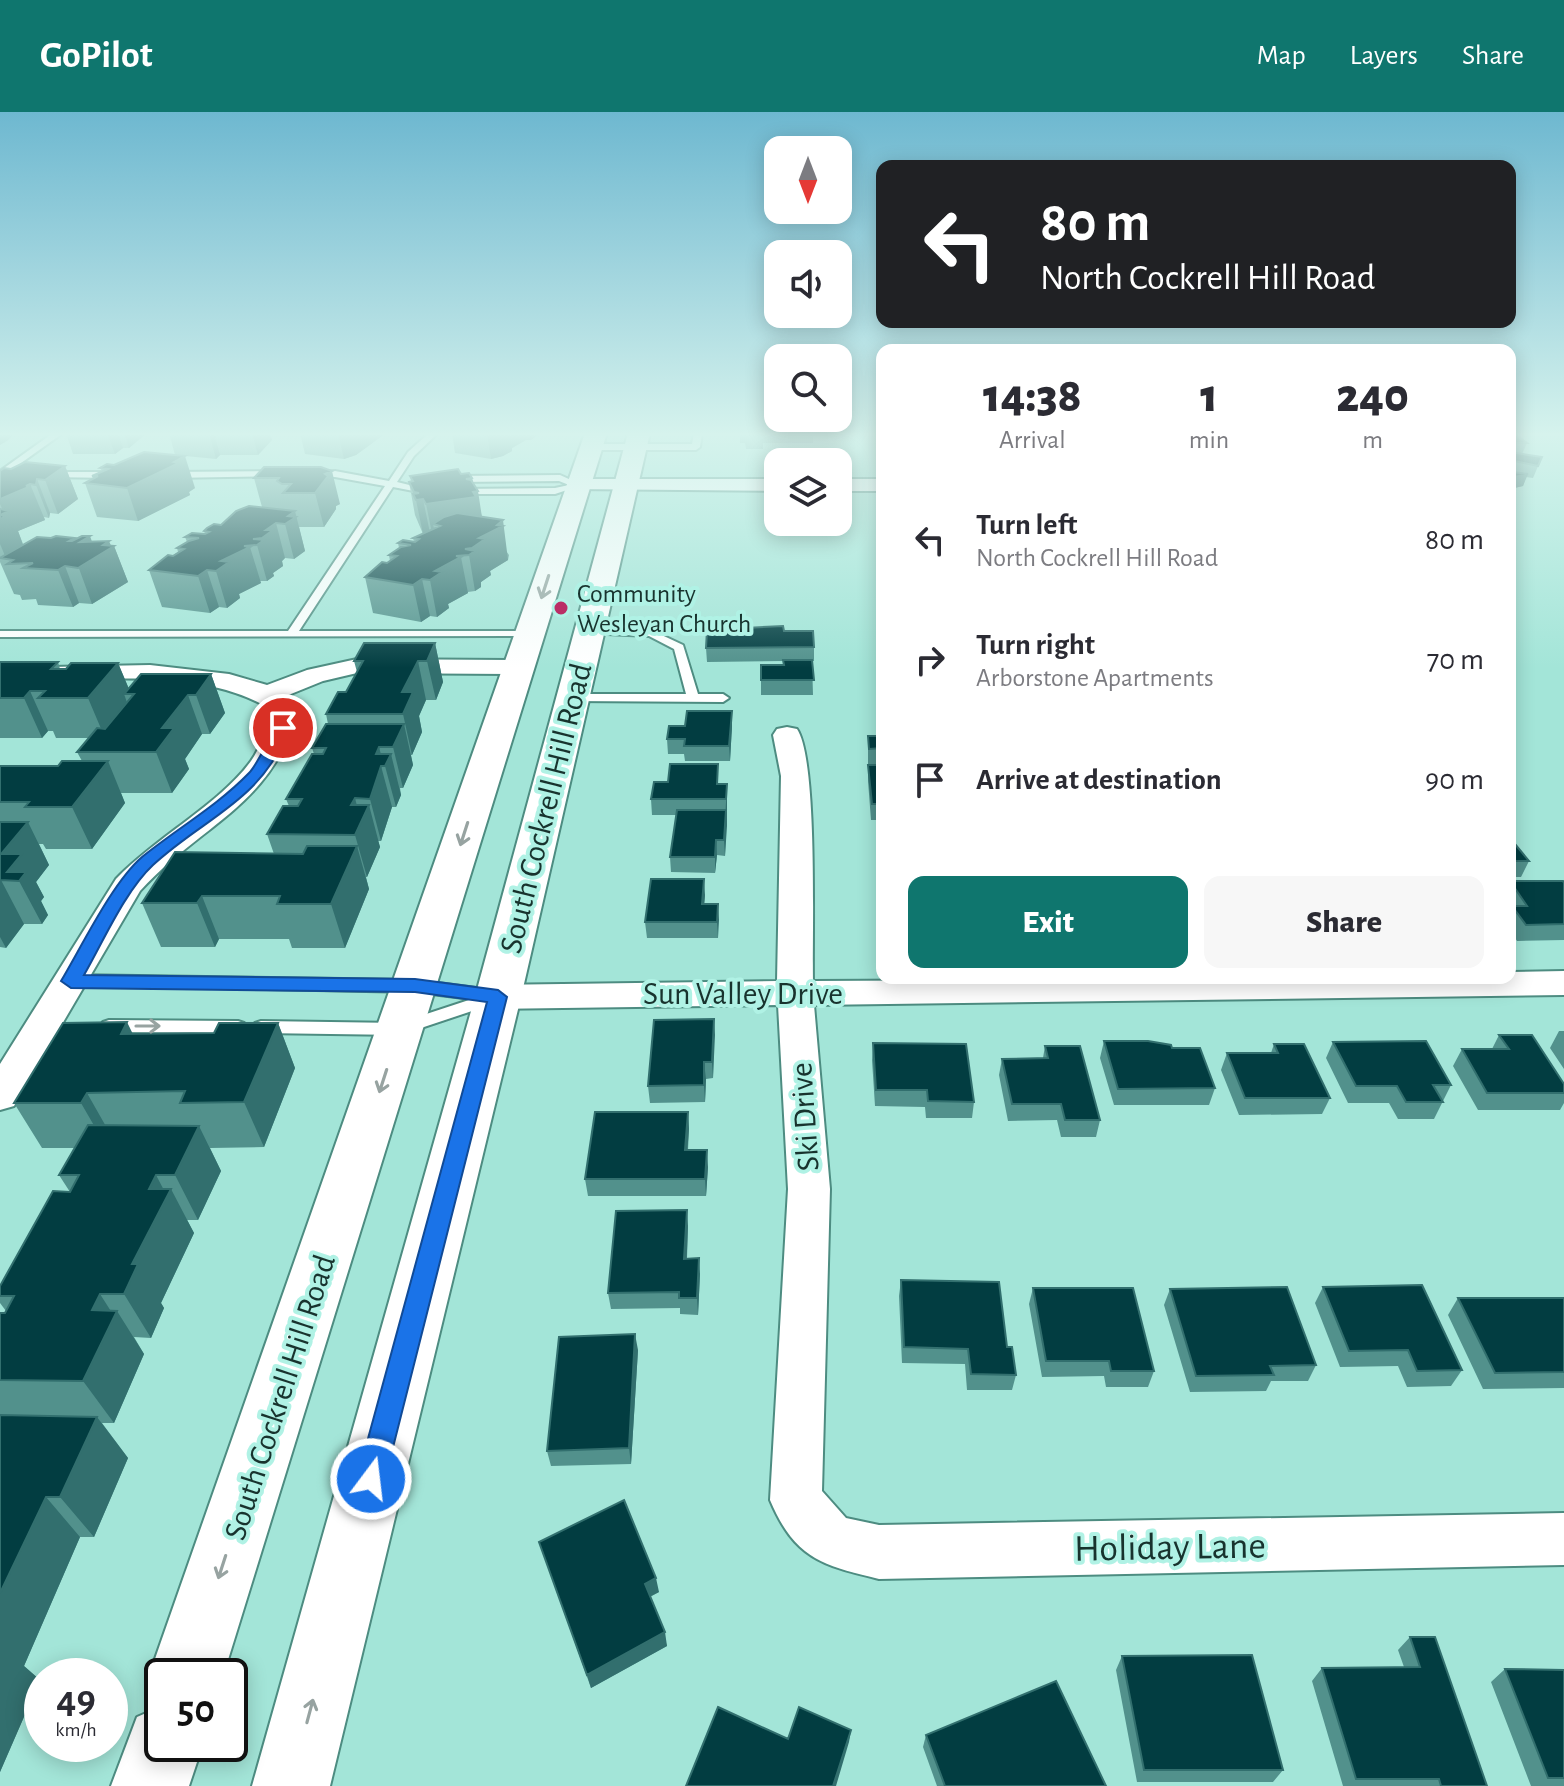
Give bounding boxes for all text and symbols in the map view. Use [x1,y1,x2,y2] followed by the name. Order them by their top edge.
[40,37,153,75] text: GoPilot
[1257,42,1306,70] text: Map
[1350,42,1418,70] text: Layers
[1462,42,1524,70] text: Share
[764,136,852,224] north arrow
[764,136,852,536] map controls
[908,192,1012,296] icon: left
[1040,195,1150,251] text: 80 m
[764,240,852,328] button: sound
[1040,260,1375,296] text: North Cockrell Hill Road
[764,344,852,432] button: search
[983,373,1082,421] text: 14:38
[1200,373,1218,421] text: 1
[1336,373,1409,421] text: 240
[999,427,1066,453] text: Arrival
[1189,427,1229,453] text: min
[1362,427,1383,453] text: m
[764,448,852,536] button: layers
[976,510,1077,540] text: Turn left
[908,518,952,562] icon: left
[1425,525,1484,555] text: 80 m
[976,545,1218,571] text: North Cockrell Hill Road
[537,574,551,599] one-way arrow
[577,581,751,637] place label: Community Wesleyan Church
[552,599,570,617] marker: Community Wesleyan Church
[976,630,1095,660] text: Turn right
[908,638,952,682] icon: right
[1427,645,1484,675] text: 70 m
[494,660,598,957] street label: South Cockrell Hill Road
[976,665,1214,691] text: Arborstone Apartments
[249,694,317,762] pin
[261,706,305,750] icon: arrive
[908,758,952,802] icon: arrive
[976,765,1222,795] text: Arrive at destination
[1425,765,1484,795] text: 90 m
[456,822,471,847] one-way arrow
[908,876,1188,968] button: Exit
[1204,876,1484,968] button: Share
[643,978,843,1010] street label: Sun Valley Drive
[134,1018,161,1034] one-way arrow
[785,1061,825,1172] street label: Ski Drive
[375,1069,390,1094] one-way arrow
[219,1251,341,1544] street label: South Cockrell Hill Road
[329,1437,413,1521] position arrow
[1074,1527,1266,1569] street label: Holiday Lane
[214,1555,229,1580] one-way arrow
[144,1658,248,1762] speed limit sign: 50
[56,1680,96,1720] text: 49
[304,1698,319,1724] one-way arrow
[55,1720,97,1740] text: km/h

